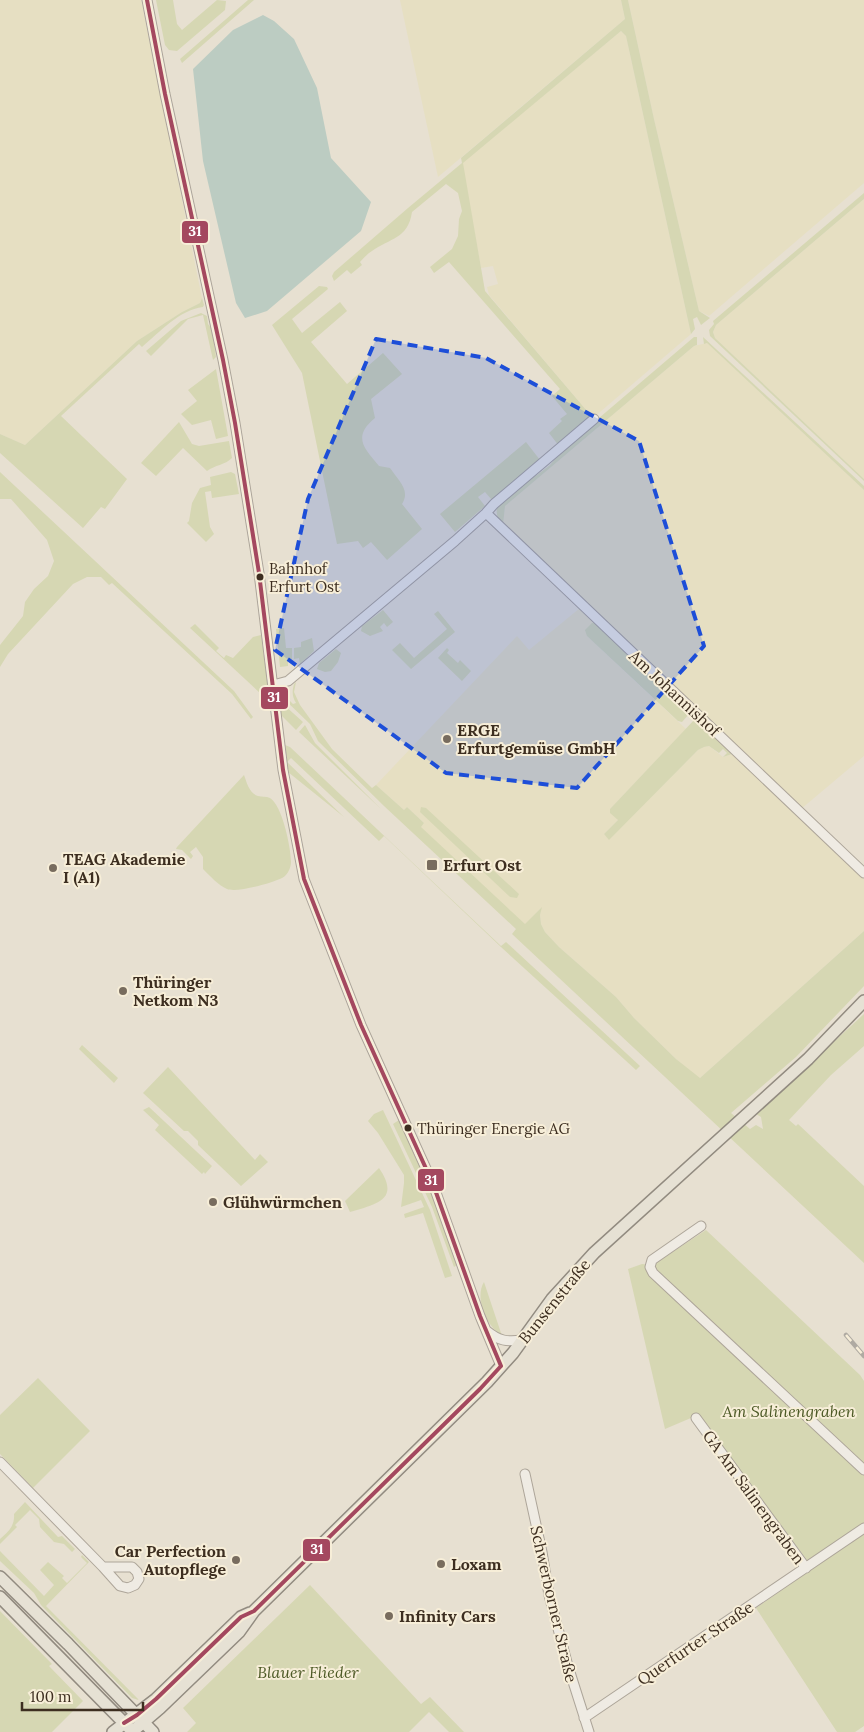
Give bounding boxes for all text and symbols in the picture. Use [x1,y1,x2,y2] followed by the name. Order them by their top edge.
[181,220,209,244] line badge: 31
[188,222,202,240] text: 31
[269,559,340,596] place label: Bahnhof Erfurt Ost
[255,572,265,582] marker: Bahnhof Erfurt Ost
[625,645,726,741] street label: Am Johannishof
[260,686,289,710] line badge: 31
[267,688,281,706] text: 31
[457,720,616,758] place label: ERGE Erfurtgemüse GmbH
[441,733,453,745] marker: ERGE Erfurtgemüse GmbH
[63,849,186,888] place label: TEAG Akademie I (A1)
[443,855,522,875] place label: Erfurt Ost
[425,858,439,872] marker: Erfurt Ost
[47,862,59,874] marker: TEAG Akademie I (A1)
[133,972,219,1010] place label: Thüringer Netkom N3
[117,985,129,997] marker: Thüringer Netkom N3
[417,1119,570,1138] place label: Thüringer Energie AG
[403,1123,413,1133] marker: Thüringer Energie AG
[417,1168,445,1192] line badge: 31
[424,1171,438,1189] text: 31
[223,1192,342,1212] place label: Glühwürmchen
[207,1196,219,1208] marker: Glühwürmchen
[514,1254,594,1347] street label: Bunsenstraße
[722,1401,856,1421] park label: Am Salinengraben
[699,1426,810,1568] street label: GA Am Salinengraben
[526,1524,582,1685] street label: Schwerborner Straße
[302,1538,331,1562] line badge: 31
[310,1540,324,1558] text: 31
[115,1541,226,1579] place label: Car Perfection Autopflege
[230,1554,242,1566] marker: Car Perfection Autopflege
[451,1554,502,1574] place label: Loxam
[435,1558,447,1570] marker: Loxam
[633,1597,757,1689] street label: Querfurter Straße
[399,1606,496,1626] place label: Infinity Cars
[383,1610,395,1622] marker: Infinity Cars
[257,1662,360,1682] park label: Blauer Flieder
[22,1680,144,1712] scale bar
[30,1687,71,1706] text: 100 m

